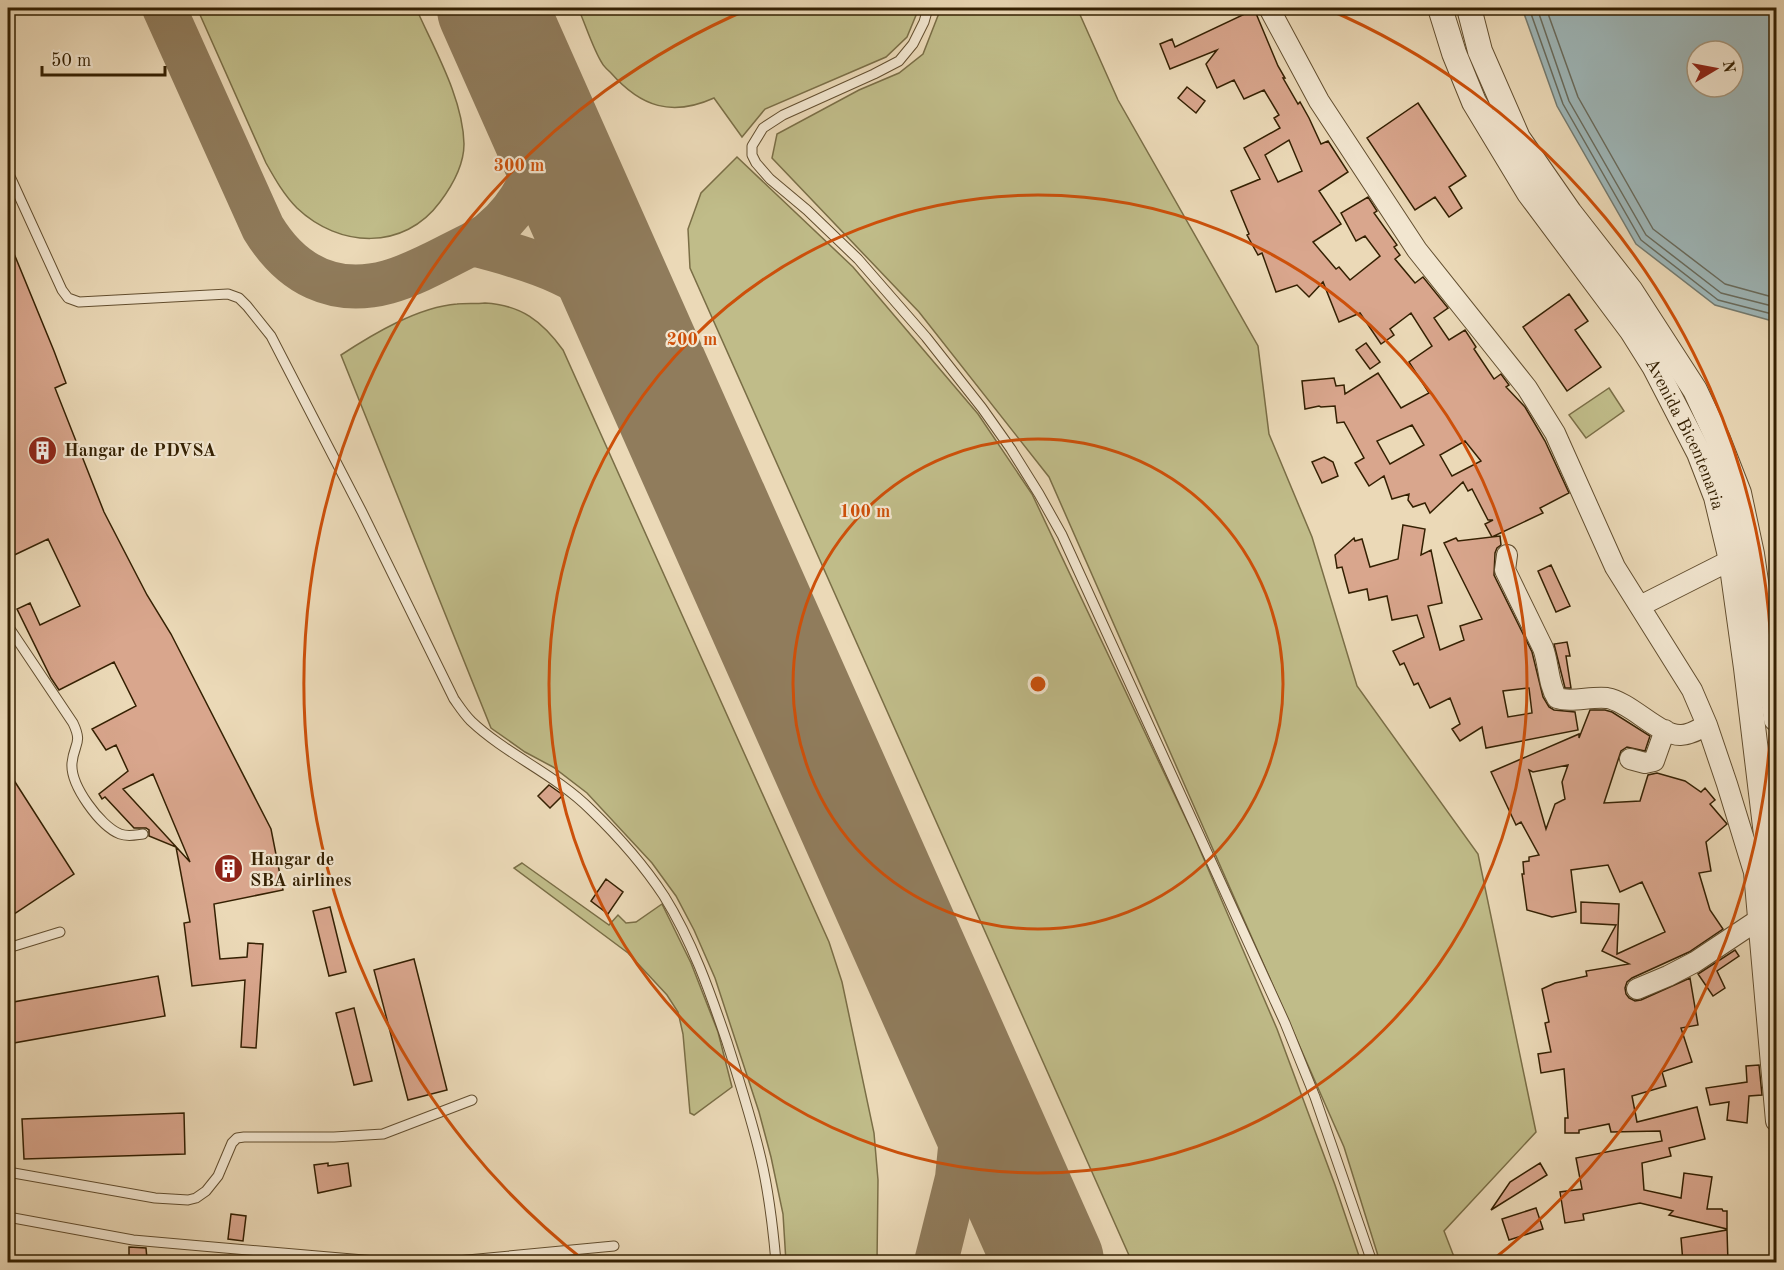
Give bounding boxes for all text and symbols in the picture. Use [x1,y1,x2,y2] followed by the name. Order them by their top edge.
[42,39,165,77] scale bar
[1685,39,1745,99] north arrow
[51,52,91,70] text: 50 m
[1719,59,1737,75] text: N
[494,157,544,175] text: 300 m
[667,331,717,349] text: 200 m
[1642,355,1727,512] street label: Avenida Bicentenaria
[27,434,59,466] building icon: Hangar de PDVSA
[64,442,216,460] place label: Hangar de PDVSA
[840,503,890,521] text: 100 m
[1028,674,1048,694] centre of rings
[250,851,352,890] place label: Hangar de SBA airlines
[213,853,245,885] building icon: Hangar de SBA airlines

